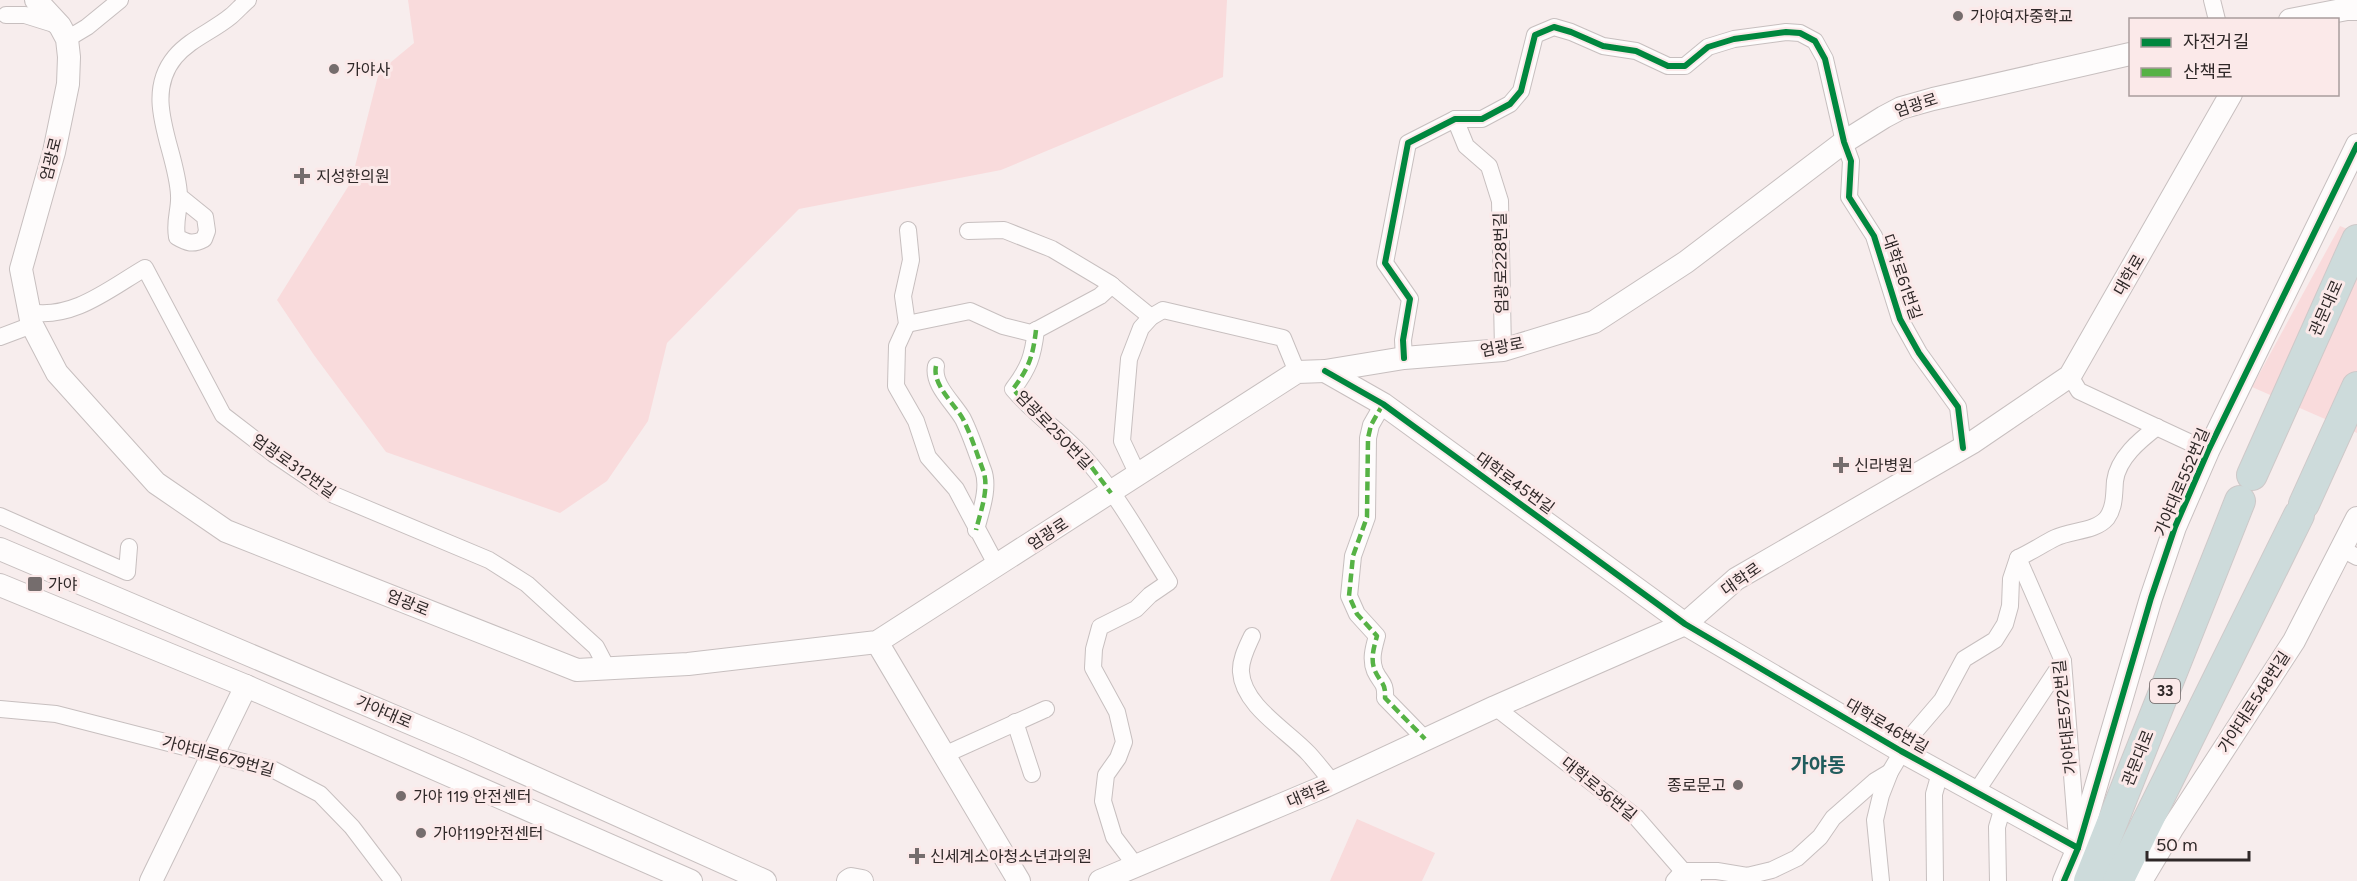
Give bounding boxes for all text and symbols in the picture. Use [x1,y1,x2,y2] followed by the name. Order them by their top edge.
[1970,7,2073,26] place label: 가야여자중학교
[1951,9,1965,23] marker: 가야여자중학교
[2129,18,2339,96] legend
[2183,31,2249,53] text: 자전거길
[346,60,390,79] place label: 가야사
[2183,61,2233,83] text: 산책로
[327,62,341,76] marker: 가야사
[1892,89,1940,121] street label: 엄광로
[36,135,66,183] street label: 엄광로
[293,167,311,185] marker: 지성한의원
[316,167,390,186] place label: 지성한의원
[1491,212,1511,314] street label: 엄광로228번길
[1878,232,1926,322] street label: 대학로61번길
[2110,251,2148,299] street label: 대학로
[2305,277,2347,339] street label: 관문대로
[1479,333,1526,361] street label: 엄광로
[1012,387,1096,473] street label: 엄광로250번길
[2151,425,2213,539] street label: 가야대로552번길
[248,430,340,502] street label: 엄광로312번길
[1472,448,1558,518] street label: 대학로45번길
[1832,456,1850,474] marker: 신라병원
[1854,456,1913,475] place label: 신라병원
[1024,514,1072,554] street label: 엄광로
[1717,558,1765,599] street label: 대학로
[26,575,44,593] marker: 가야
[48,575,78,594] place label: 가야
[384,586,432,620] street label: 엄광로
[2214,648,2294,756] street label: 가야대로548번길
[2050,659,2080,775] street label: 가야대로572번길
[2150,679,2180,703] road number: 33
[353,692,415,732] street label: 가야대로
[1842,695,1932,757] street label: 대학로46번길
[2118,727,2158,789] street label: 관문대로
[160,732,276,780] street label: 가야대로679번길
[1558,753,1640,825] street label: 대학로36번길
[1790,753,1846,777] district label: 가야동
[1667,776,1726,795] place label: 종로문고
[1284,777,1332,811] street label: 대학로
[1731,778,1745,792] marker: 종로문고
[413,787,532,806] place label: 가야 119 안전센터
[394,789,408,803] marker: 가야 119 안전센터
[433,824,544,843] place label: 가야119안전센터
[2147,824,2249,862] scale bar
[414,826,428,840] marker: 가야119안전센터
[2156,834,2198,856] text: 50 m
[908,847,926,865] marker: 신세계소아청소년과의원
[930,847,1092,866] place label: 신세계소아청소년과의원

